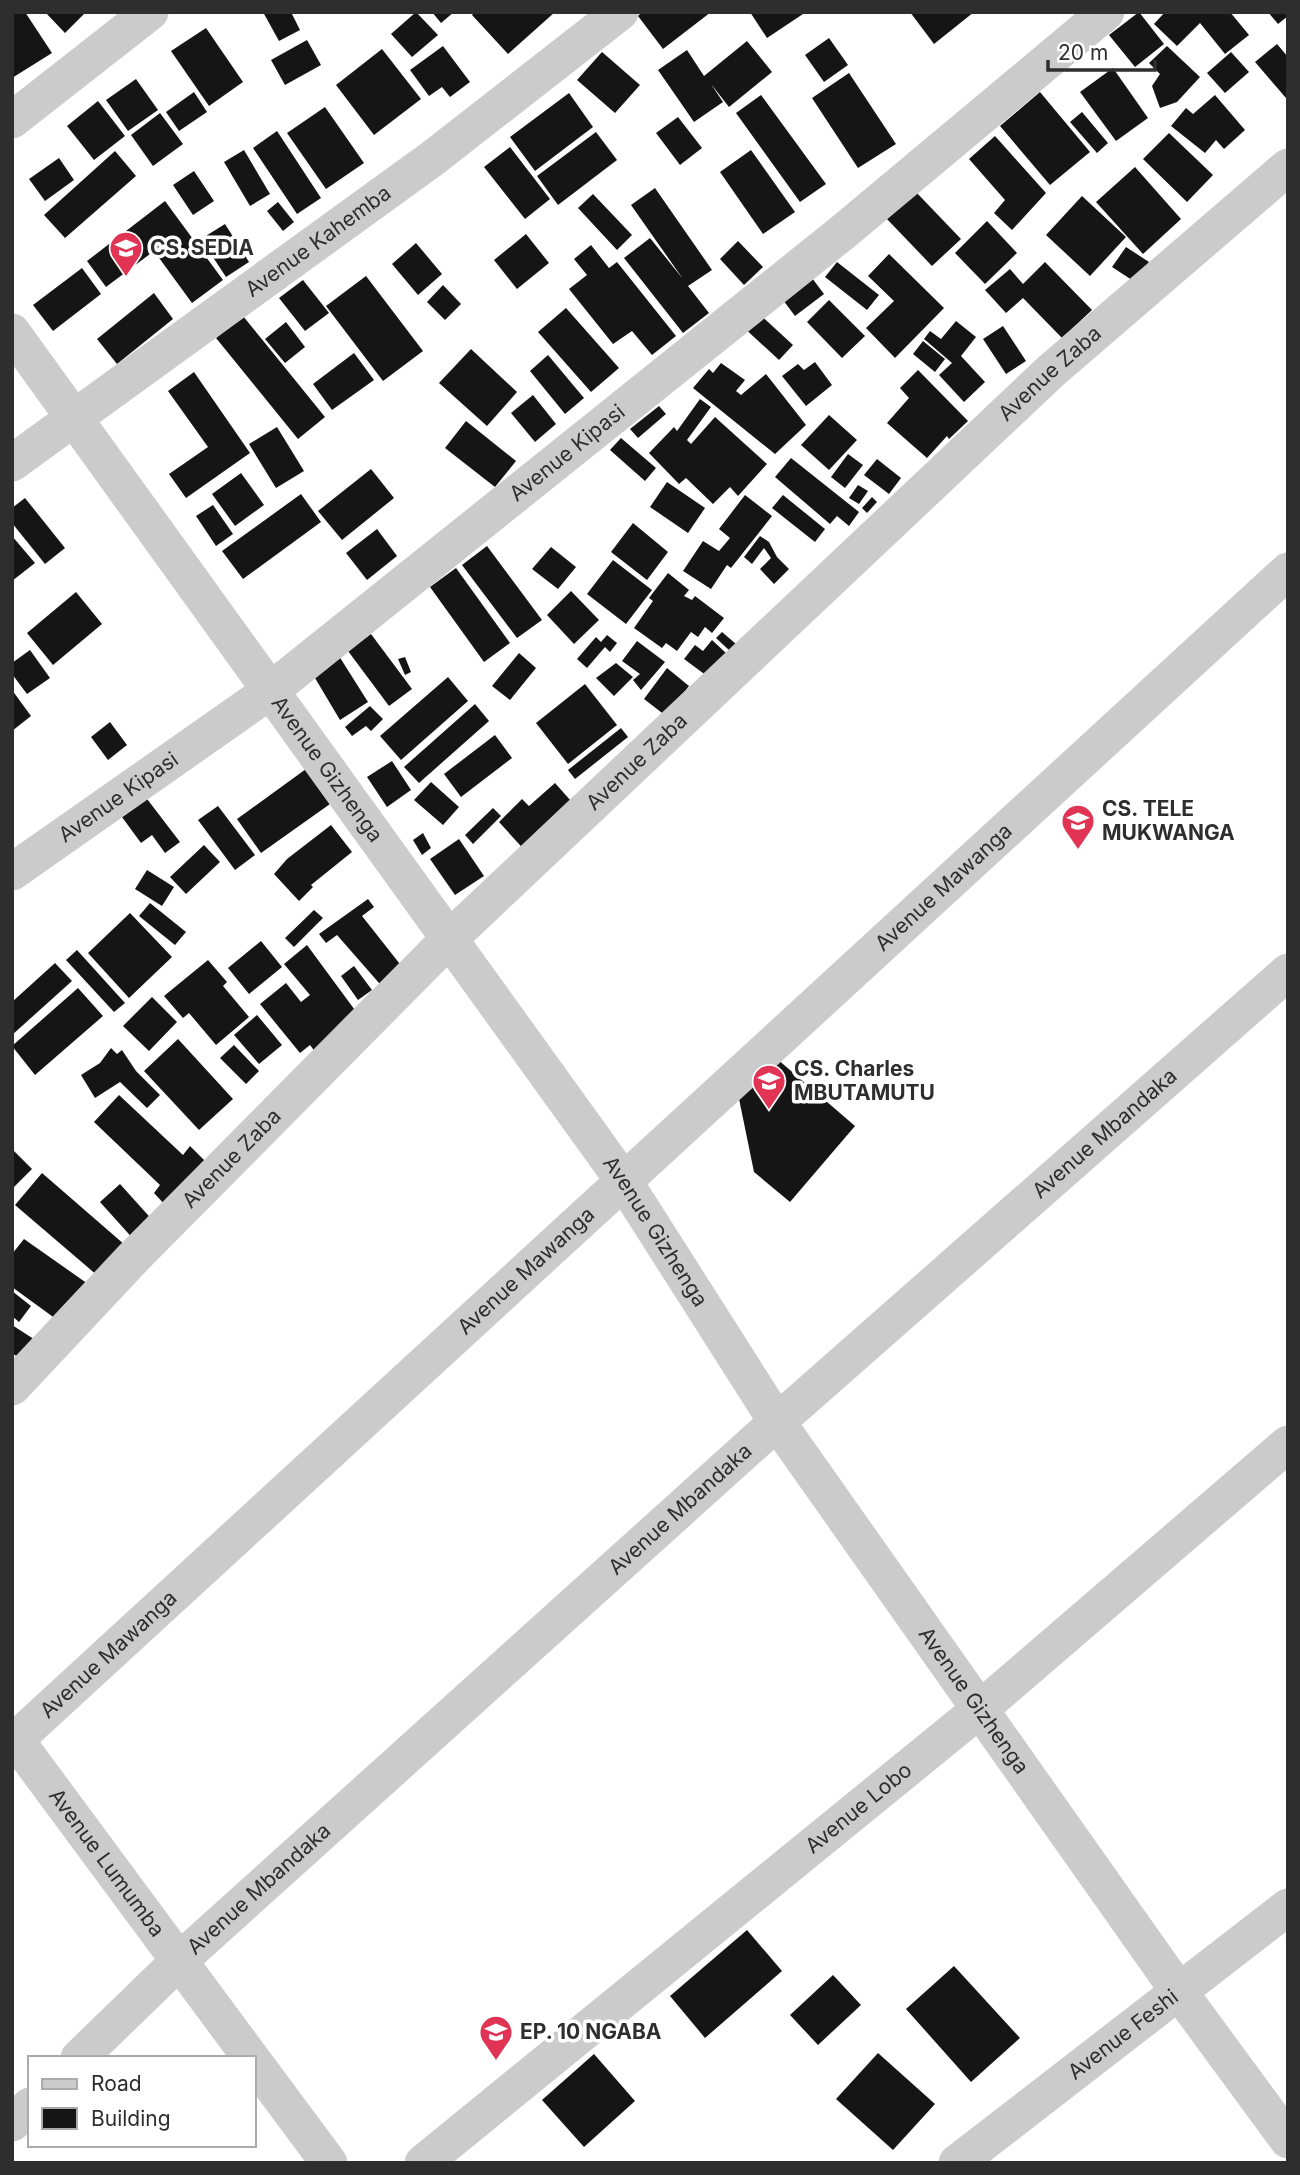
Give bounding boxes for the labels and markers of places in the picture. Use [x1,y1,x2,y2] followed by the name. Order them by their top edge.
[107,229,145,278] school or university icon: CS. SEDIA
[150,235,254,260] place label: CS. SEDIA
[1102,796,1235,845] place label: CS. TELE MUKWANGA
[1059,802,1097,851] school or university icon: CS. TELE MUKWANGA
[794,1056,935,1105] place label: CS. Charles MBUTAMUTU
[750,1062,788,1111] school or university icon: CS. Charles MBUTAMUTU
[477,2013,515,2062] school or university icon: EP. 10 NGABA
[520,2019,662,2044] place label: EP. 10 NGABA

